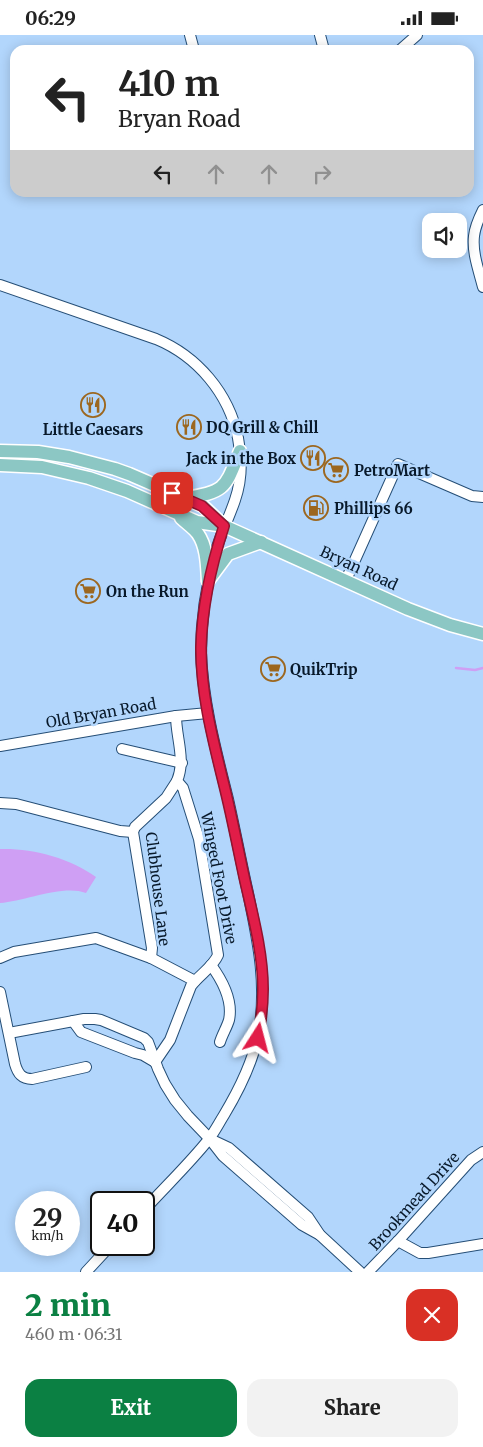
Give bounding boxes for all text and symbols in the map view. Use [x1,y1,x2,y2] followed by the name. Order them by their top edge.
[25,6,76,30] text: 06:29
[118,62,219,106] text: 410 m
[35,65,100,130] icon: left
[118,105,241,133] text: Bryan Road
[149,160,177,188] icon: left
[202,160,230,188] icon: ahead
[255,160,283,188] icon: ahead
[308,160,336,188] icon: right
[422,213,467,258] map controls
[422,213,467,258] button: sound
[80,392,106,418] restaurant icon: Little Caesars
[176,414,202,440] restaurant icon: DQ Grill & Chill
[206,418,318,437] place label: DQ Grill & Chill
[43,420,143,439] place label: Little Caesars
[300,445,326,471] restaurant icon: Jack in the Box
[185,449,297,468] place label: Jack in the Box
[323,457,349,483] supermarket icon: PetroMart
[354,461,430,480] place label: PetroMart
[151,472,193,514] pin
[158,479,186,507] icon: arrive
[303,495,329,521] fuel station icon: Phillips 66
[334,499,413,518] place label: Phillips 66
[317,542,401,594] street label: Bryan Road
[75,578,101,604] supermarket icon: On the Run
[106,582,189,601] place label: On the Run
[260,656,286,682] supermarket icon: QuikTrip
[290,660,358,679] place label: QuikTrip
[44,694,158,732] street label: Old Bryan Road
[197,809,241,946] street label: Winged Foot Drive
[142,831,174,947] street label: Clubhouse Lane
[231,1011,283,1063] position arrow
[365,1148,463,1254] street label: Brookmead Drive
[90,1191,155,1256] speed limit sign: 40
[33,1201,62,1233] text: 29
[32,1228,63,1243] text: km/h
[25,1286,111,1324] text: 2 min
[406,1289,458,1341] button: close
[25,1324,122,1344] text: 460 m · 06:31
[25,1379,237,1437] button: Exit
[247,1379,458,1437] button: Share

